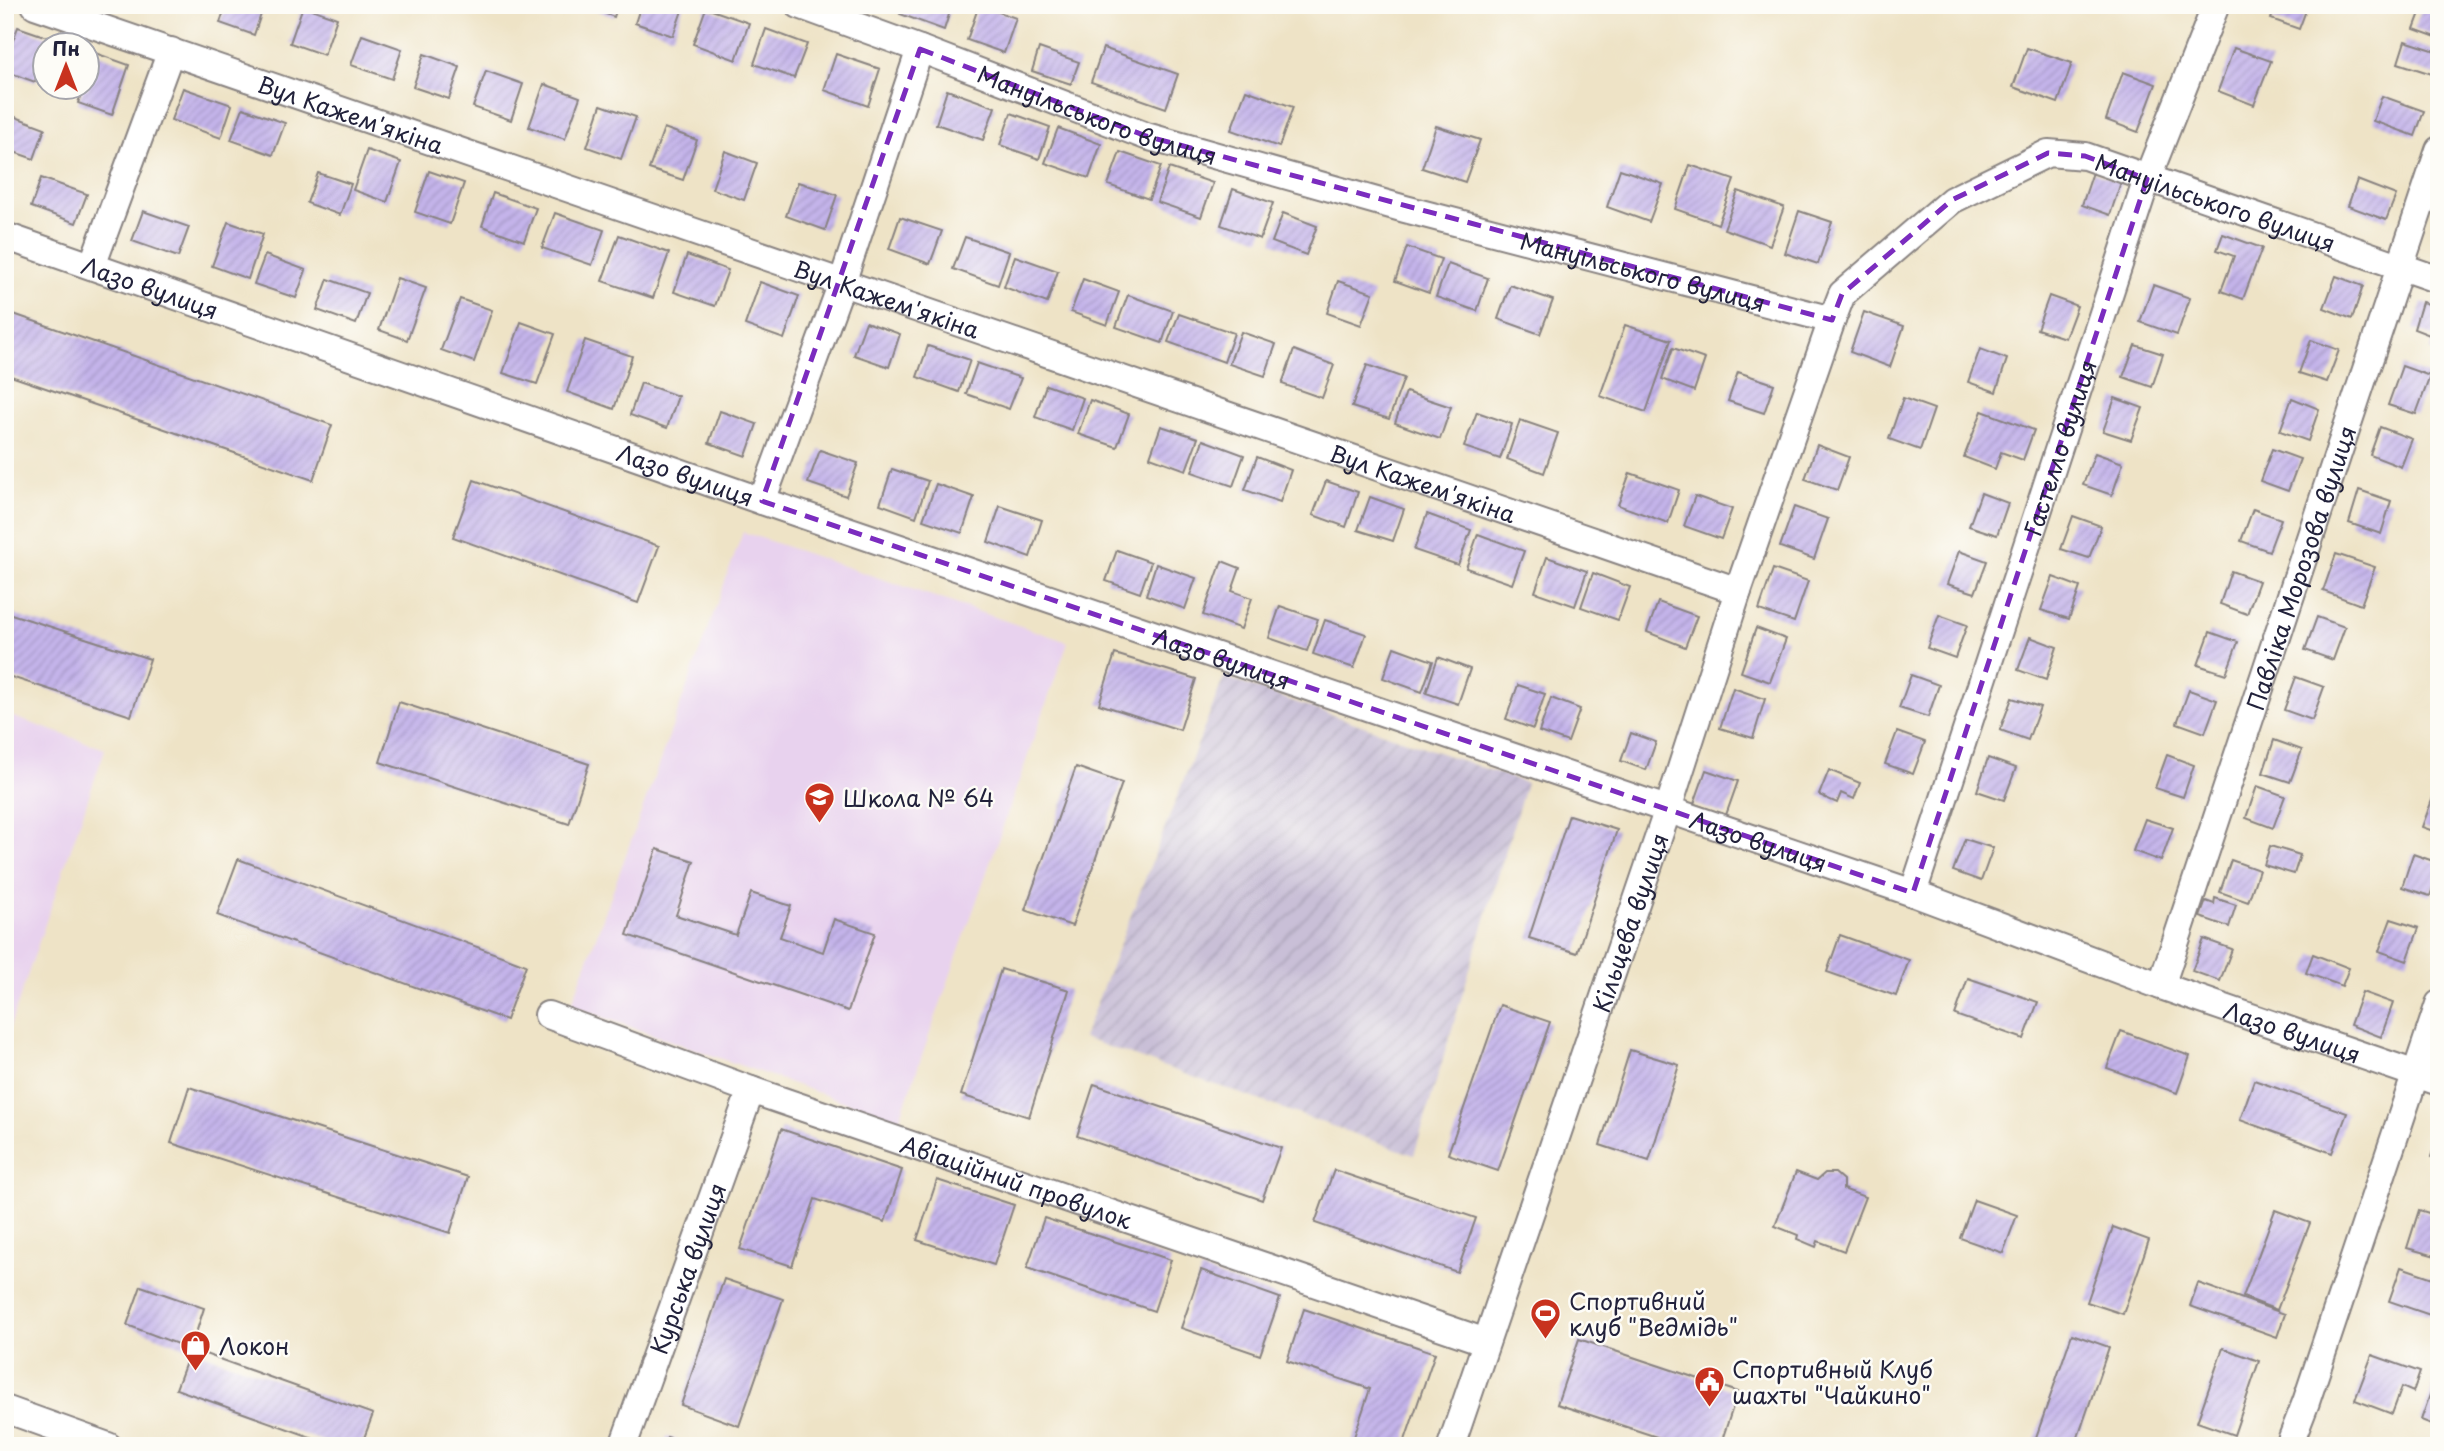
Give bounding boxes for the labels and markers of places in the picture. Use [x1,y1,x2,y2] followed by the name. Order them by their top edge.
[803,780,837,824] school or university icon: Школа № 64
[843,780,994,815] place label: Школа № 64
[1569,1283,1738,1344] place label: Спортивний клуб "Ведмідь"
[1529,1296,1563,1340] sports icon: Спортивний клуб "Ведмідь"
[179,1328,213,1372] shop icon: Локон
[219,1328,289,1363] place label: Локон
[1732,1351,1933,1412] place label: Спортивный Клуб шахты "Чайкино"
[1692,1364,1726,1408] public building icon: Спортивный Клуб шахты "Чайкино"

